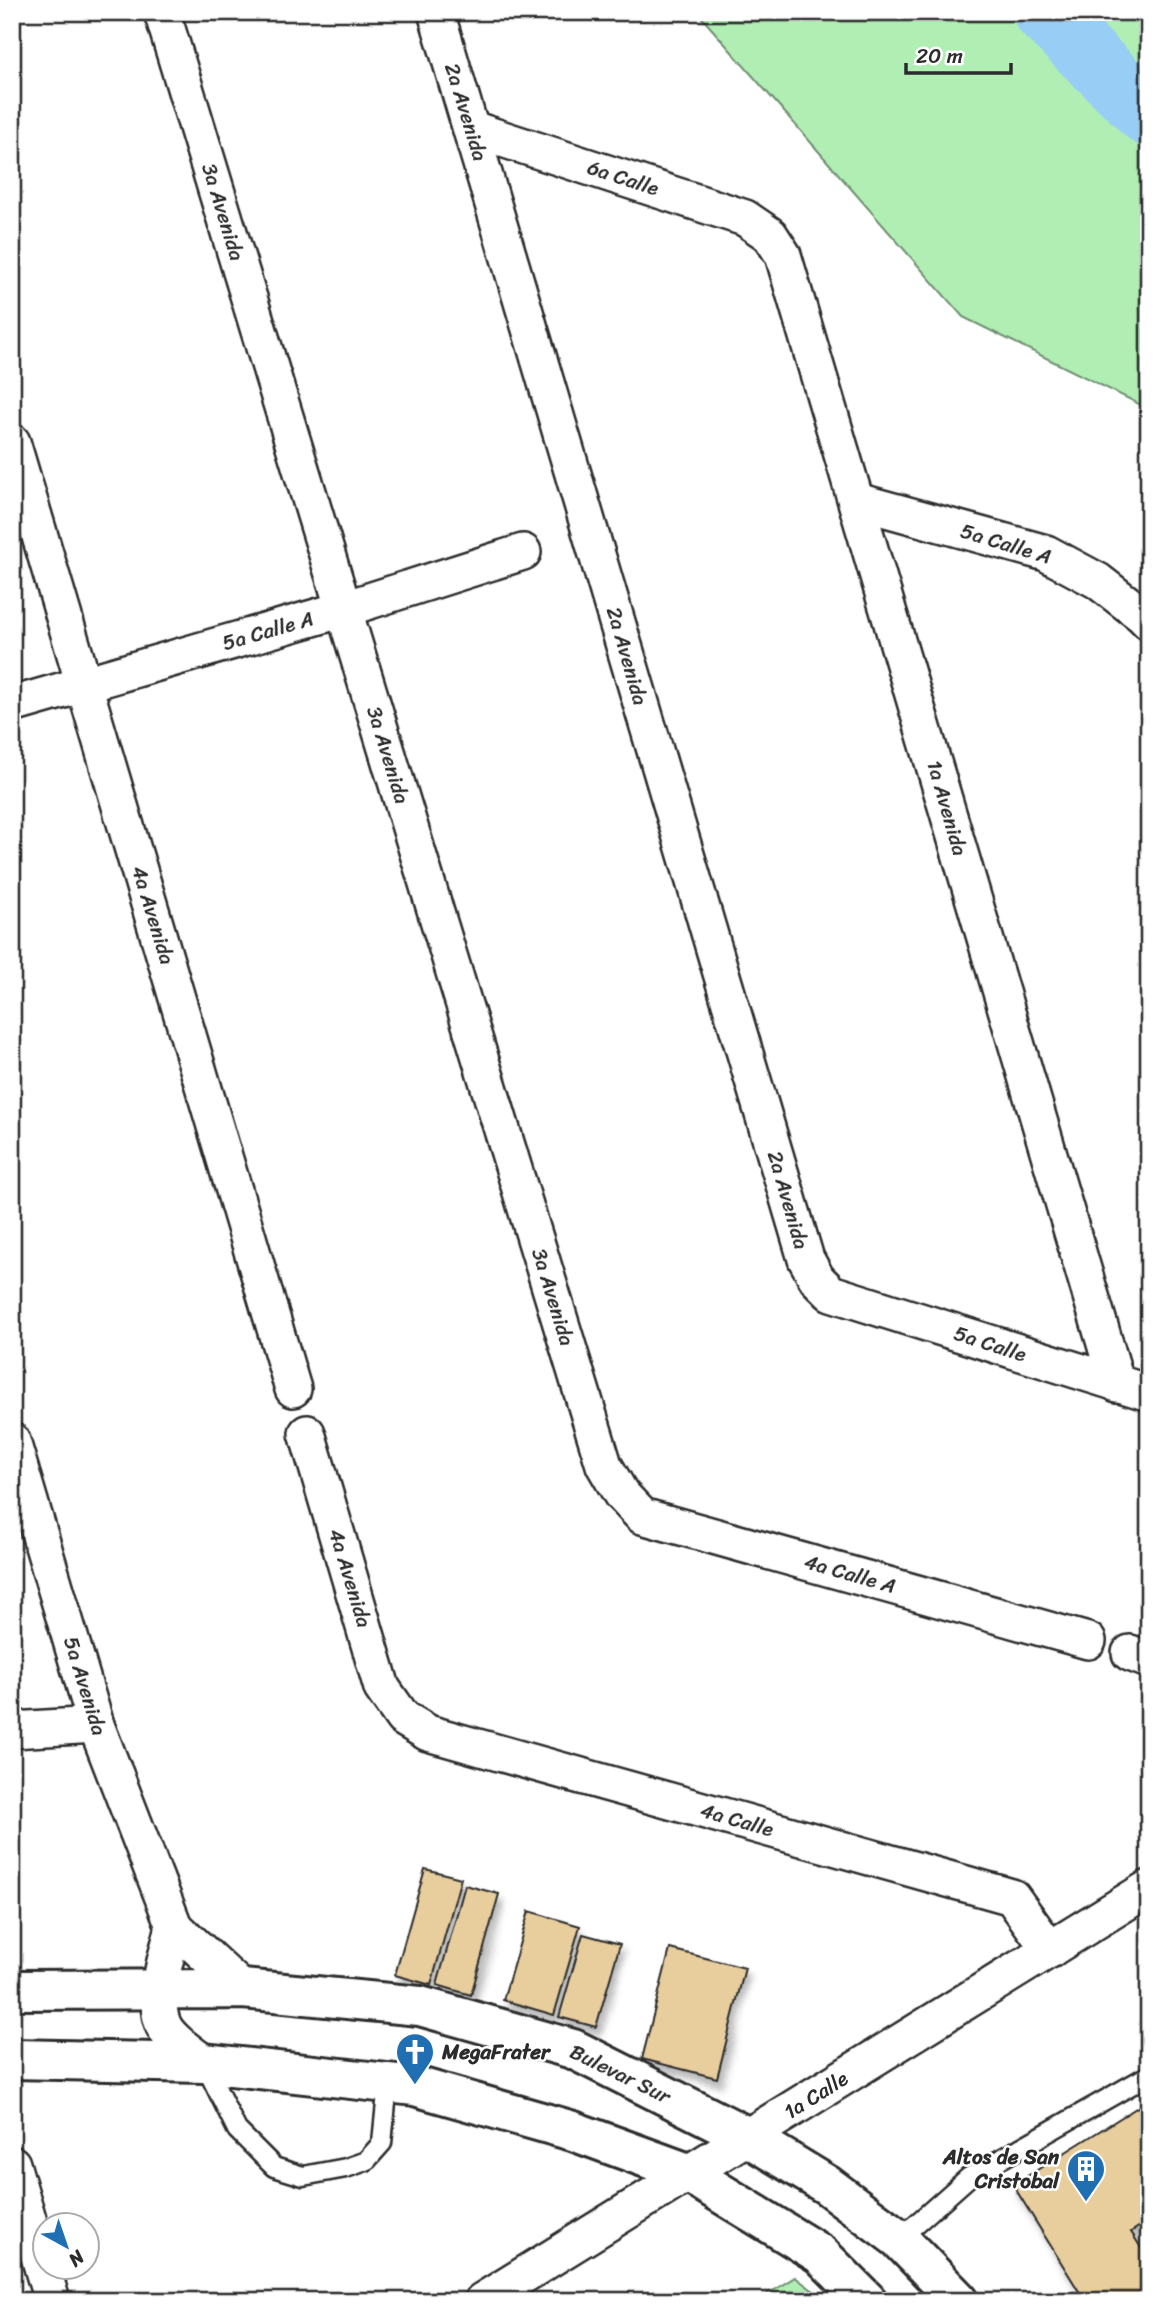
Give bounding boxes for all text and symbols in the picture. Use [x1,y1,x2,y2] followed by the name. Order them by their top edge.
[906,32,1010,76] scale bar
[916,37,963,75] text: 20 m
[433,58,499,166] street label: 2a Avenida
[582,149,664,207] street label: 6a Calle
[190,158,256,266] street label: 3a Avenida
[956,512,1056,576] street label: 5a Calle A
[218,600,318,662] street label: 5a Calle A
[595,602,659,710] street label: 2a Avenida
[355,701,421,809] street label: 3a Avenida
[915,756,979,861] street label: 1a Avenida
[120,861,186,970] street label: 4a Avenida
[756,1146,820,1254] street label: 2a Avenida
[520,1243,586,1351] street label: 3a Avenida
[949,1314,1031,1374] street label: 5a Calle
[317,1524,383,1633] street label: 4a Avenida
[800,1543,900,1605] street label: 4a Calle A
[52,1632,118,1741] street label: 5a Avenida
[696,1791,778,1849] street label: 4a Calle
[394,2031,436,2086] church icon: MegaFrater
[441,2033,552,2071] place label: MegaFrater
[563,2033,678,2116] street label: Bulevar Sur
[776,2060,856,2130] street label: 1a Calle
[942,2138,1060,2200] place label: Altos de San Cristobal
[1065,2148,1107,2203] building icon: Altos de San Cristobal
[32,2212,102,2282] north arrow
[60,2241,93,2276] text: N

